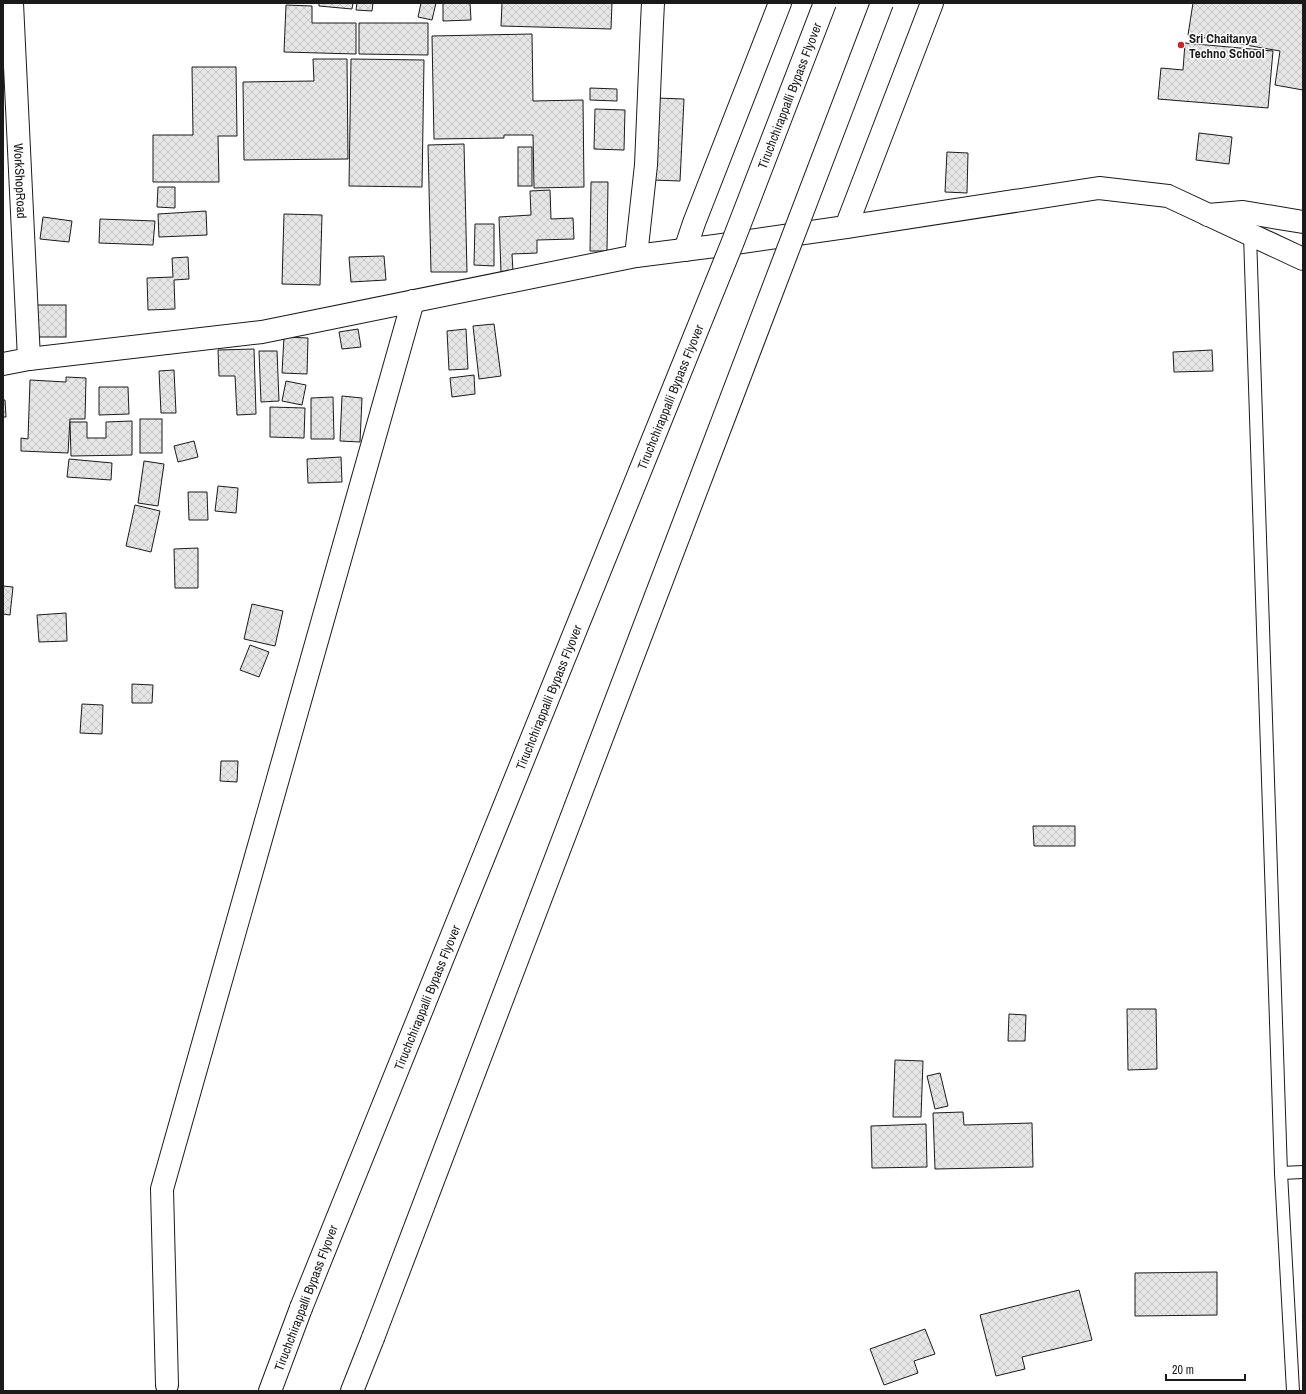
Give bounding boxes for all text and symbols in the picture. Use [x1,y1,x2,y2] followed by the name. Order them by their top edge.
[753,20,825,171] street label: Tiruchchirappalli Bypass Flyover
[1189,30,1265,62] place label: Sri Chaitanya Techno School
[1176,40,1186,50] marker: Sri Chaitanya Techno School
[10,143,31,219] street label: WorkShopRoad
[633,321,707,472] street label: Tiruchchirappalli Bypass Flyover
[511,622,586,772] street label: Tiruchchirappalli Bypass Flyover
[390,922,464,1073] street label: Tiruchchirappalli Bypass Flyover
[270,1222,342,1373] street label: Tiruchchirappalli Bypass Flyover
[1166,1356,1245,1382] scale bar
[1172,1362,1194,1378] text: 20 m

